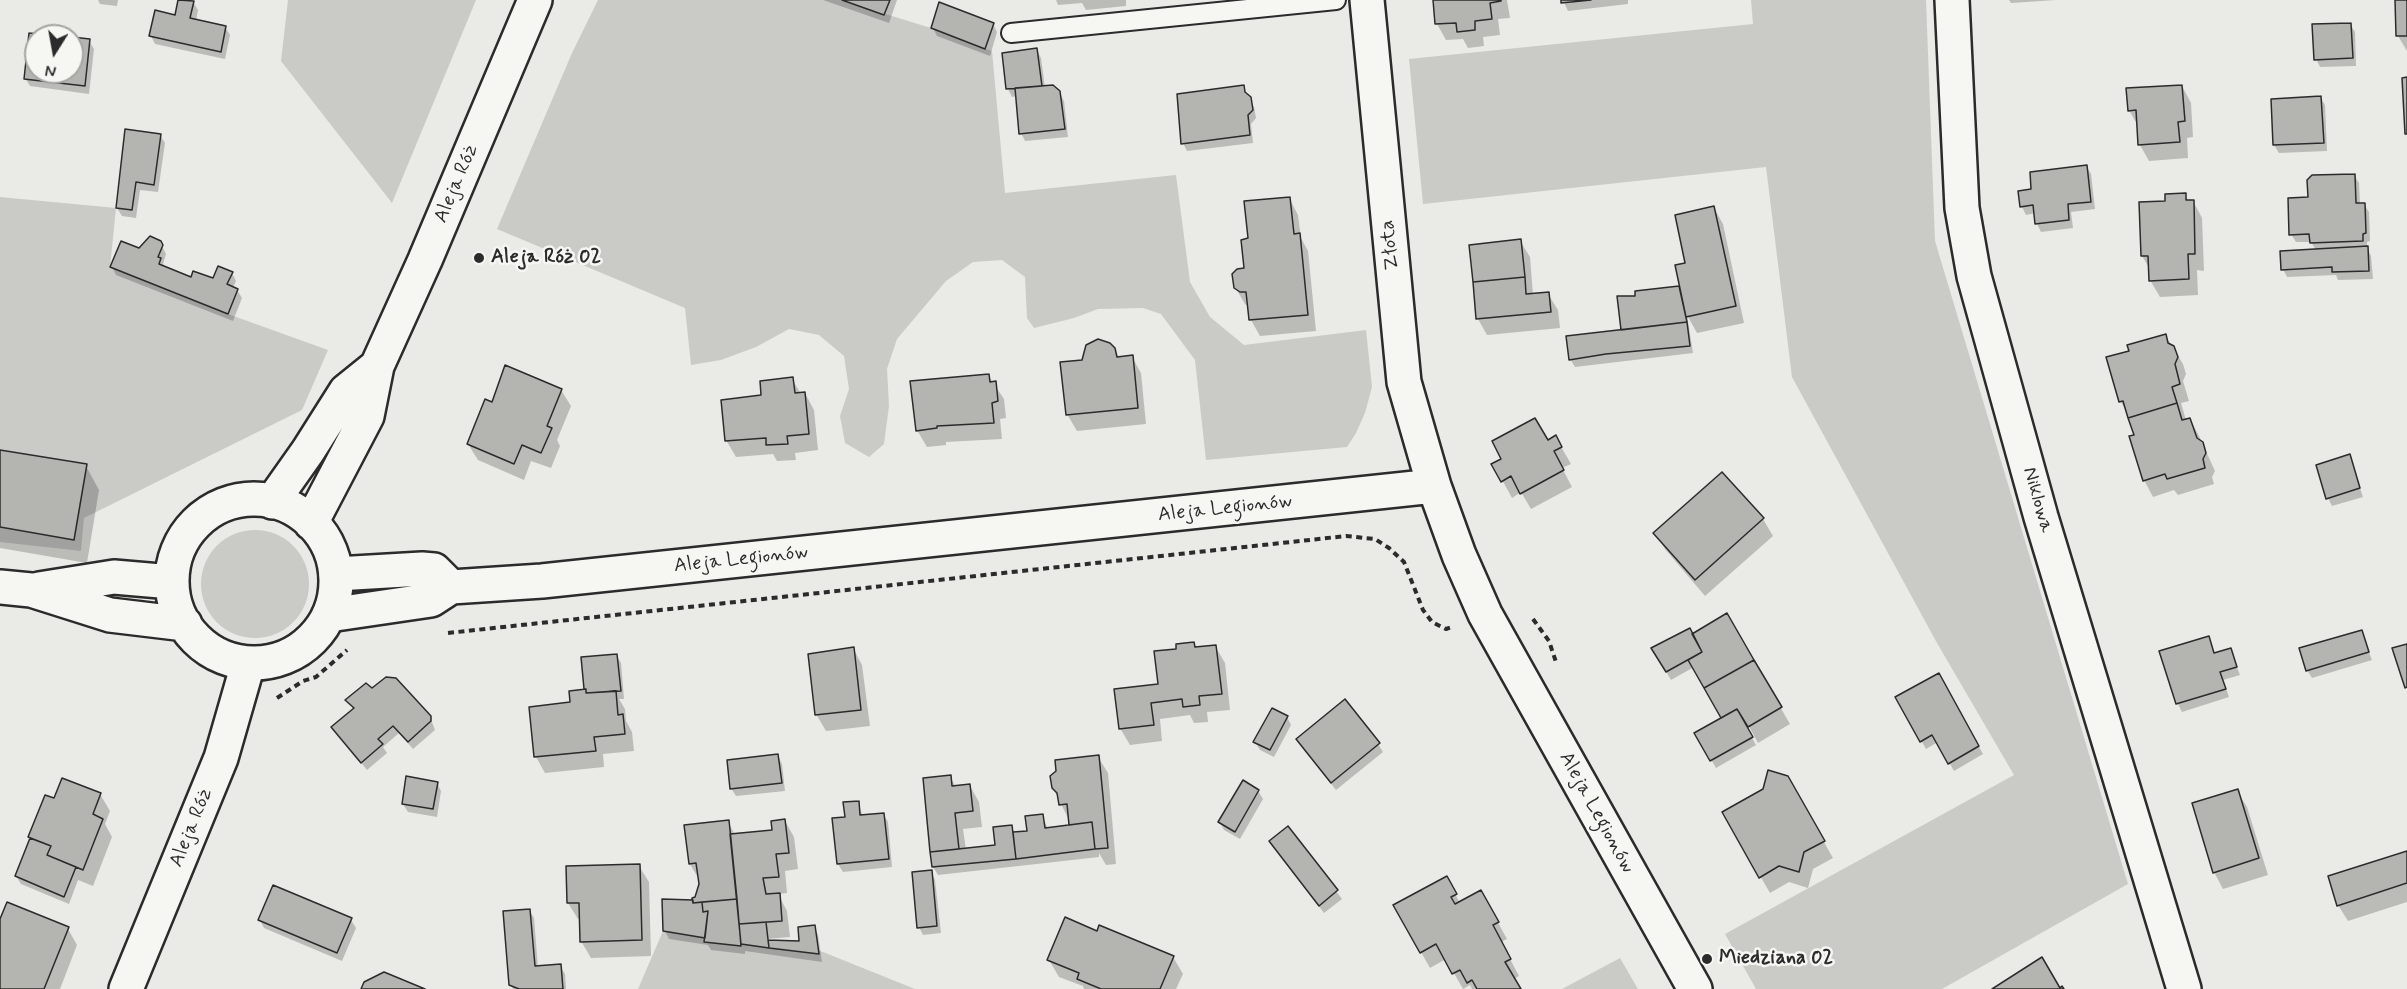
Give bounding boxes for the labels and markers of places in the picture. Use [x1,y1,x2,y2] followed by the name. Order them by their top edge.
[491,246,601,270] place label: Aleja Róż 02
[472,251,486,265] marker: Aleja Róż 02
[1719,947,1833,971] place label: Miedziana 02
[1700,952,1714,966] marker: Miedziana 02

